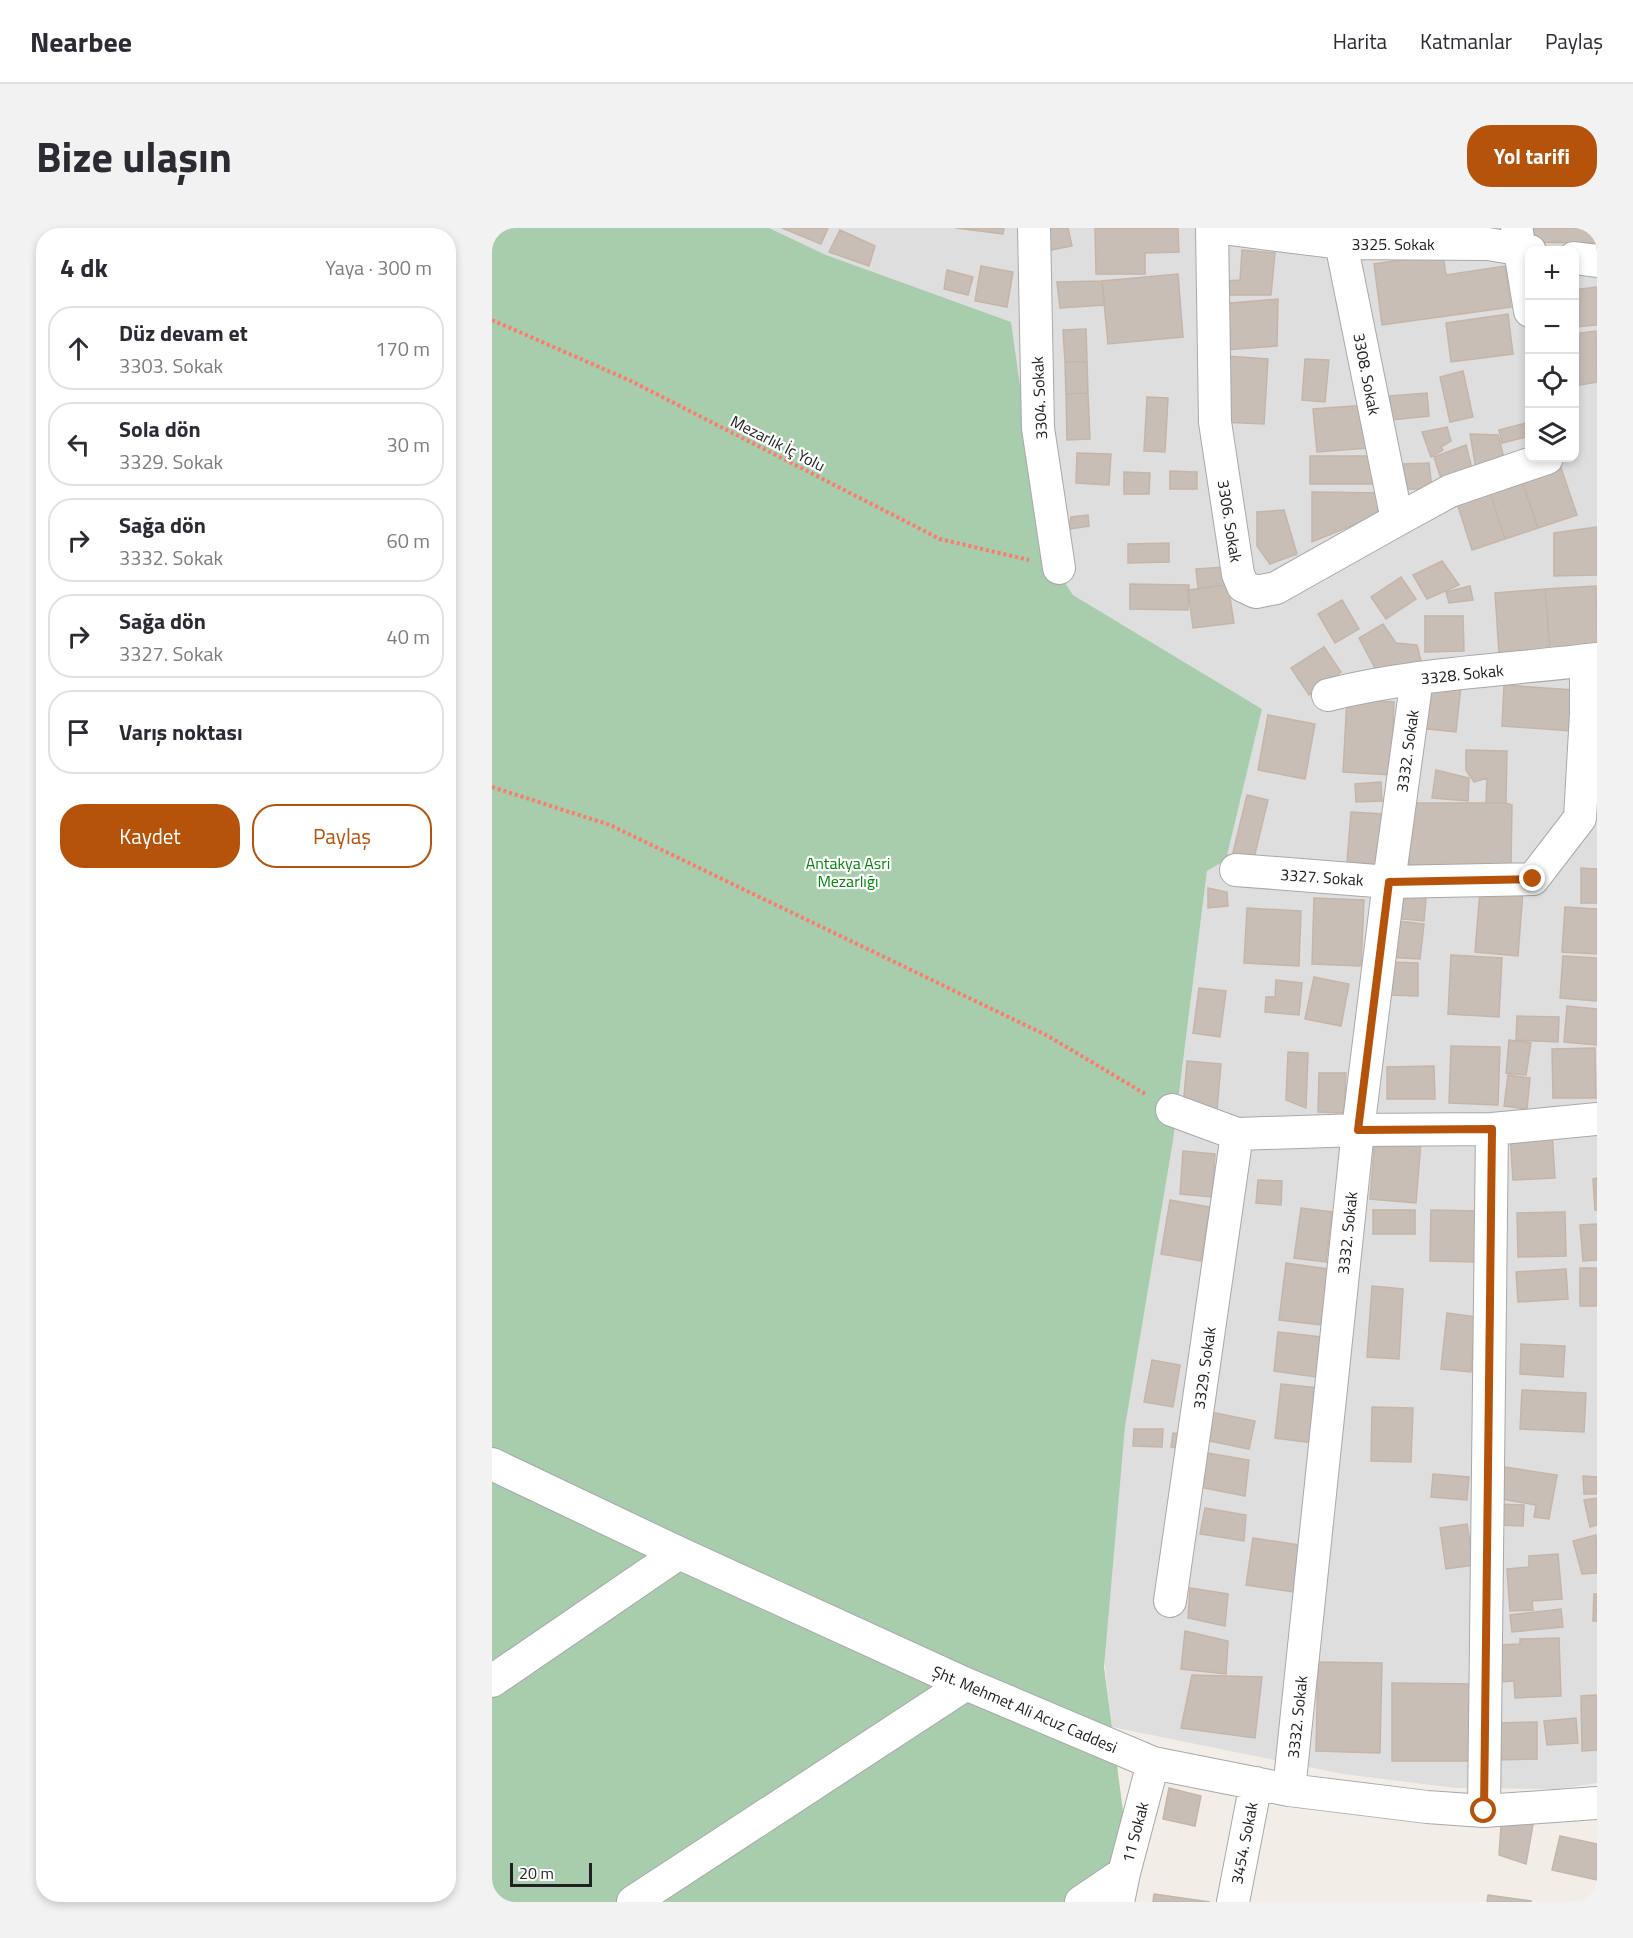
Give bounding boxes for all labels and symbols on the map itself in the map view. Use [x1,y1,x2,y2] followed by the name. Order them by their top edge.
[1351,232,1435,256] street label: 3325. Sokak
[1347,331,1387,417] street label: 3308. Sokak
[1025,355,1053,440] street label: 3304. Sokak
[727,409,829,477] street label: Mezarlık İç Yolu
[1212,478,1248,564] street label: 3306. Sokak
[1419,658,1505,690] street label: 3328. Sokak
[1389,708,1425,794] street label: 3332. Sokak
[806,851,890,893] park label: Antakya Asri Mezarlığı
[1280,862,1365,892] street label: 3327. Sokak
[1519,865,1545,891] route end
[1331,1190,1363,1276] street label: 3332. Sokak
[1186,1325,1222,1411] street label: 3329. Sokak
[929,1659,1121,1759] street label: Şht. Mehmet Ali Acuz Caddesi
[1281,1674,1313,1760] street label: 3332. Sokak
[1470,1797,1496,1823] route start
[1115,1799,1155,1865] street label: 11 Sokak
[1224,1800,1264,1886] street label: 3454. Sokak
[510,1860,592,1888] scale bar

